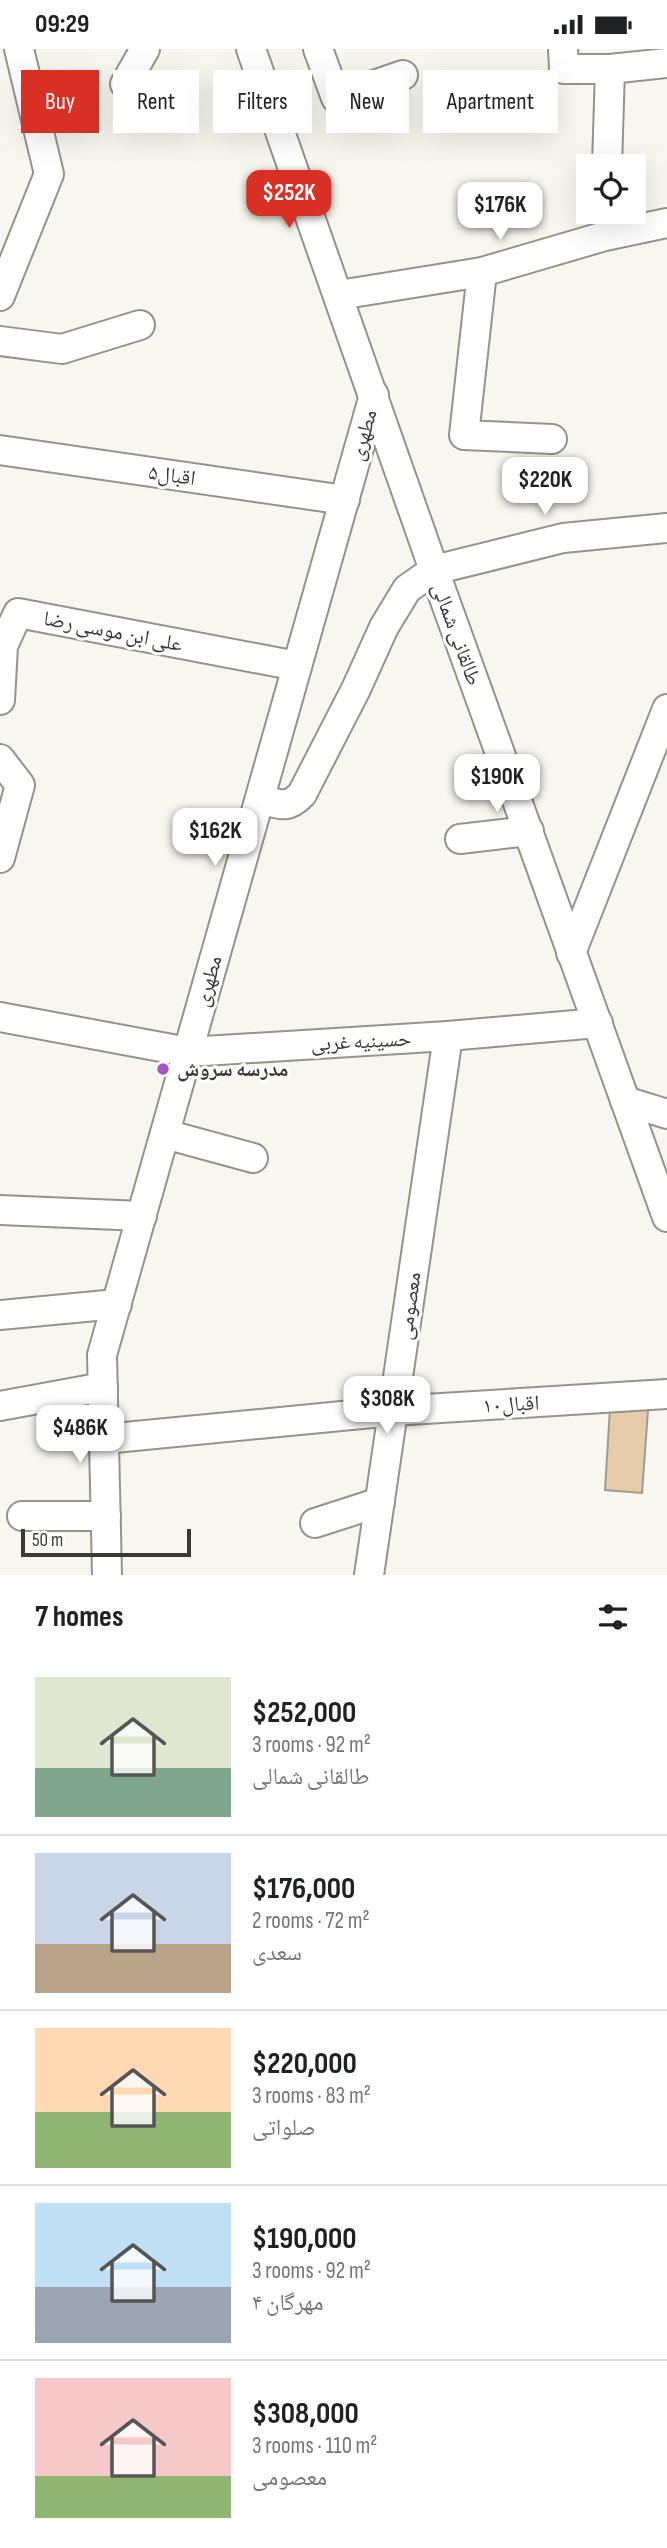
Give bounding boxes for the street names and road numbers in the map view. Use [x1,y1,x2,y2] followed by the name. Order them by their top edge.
[344,407,383,464] street label: مطهری
[147,460,197,491] street label: اقبال۵
[426,579,487,689] street label: طالقانی شمالی
[41,606,185,657] street label: علی ابن موسی رضا
[189,953,228,1010] street label: مطهری
[310,1026,412,1057] street label: حسینیه غربی
[392,1270,427,1342] street label: معصومی
[482,1391,540,1418] street label: اقبال۱۰

